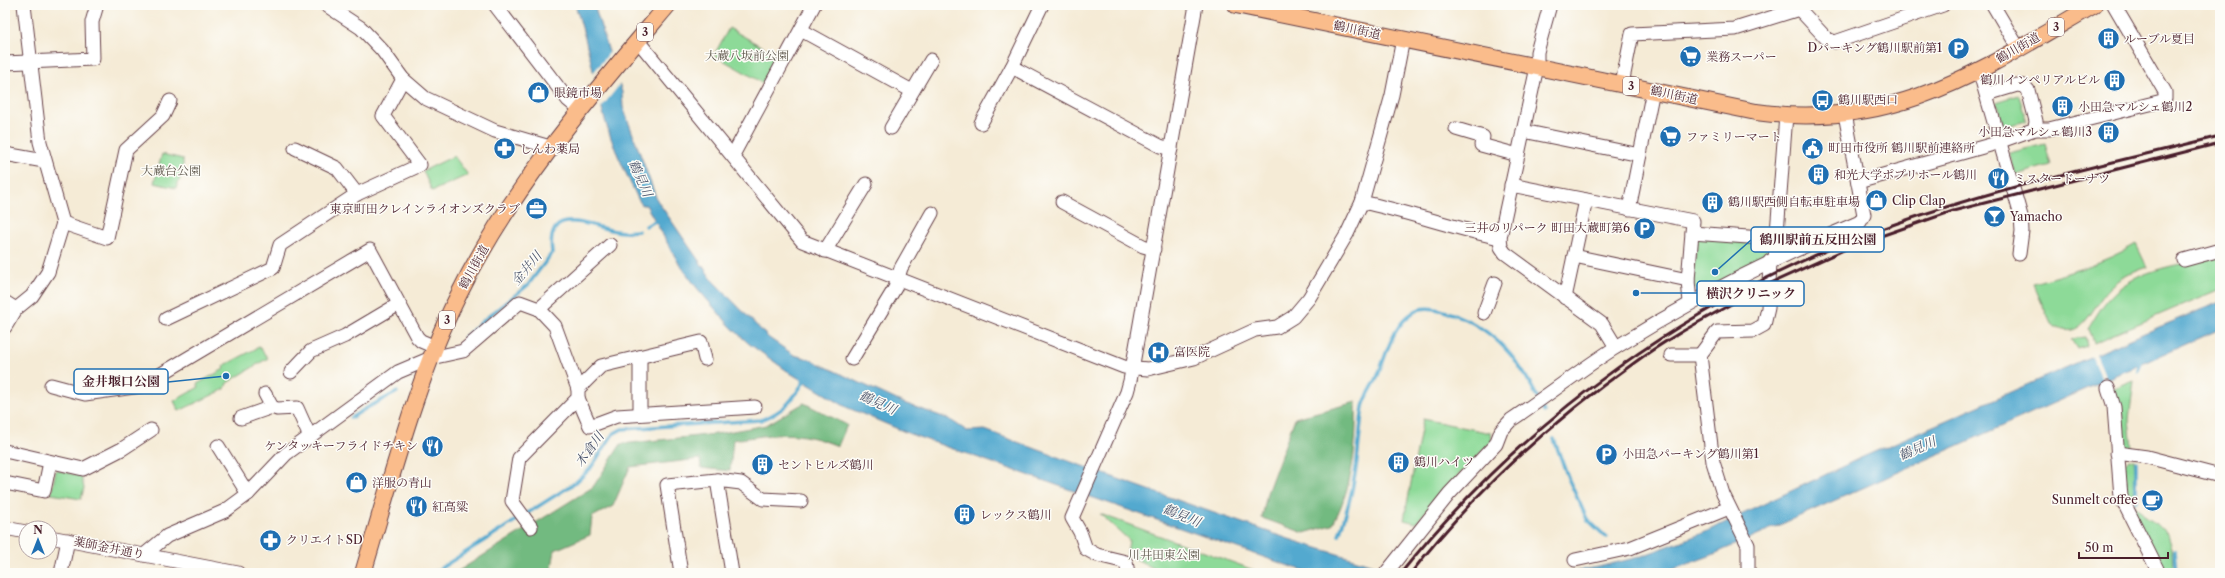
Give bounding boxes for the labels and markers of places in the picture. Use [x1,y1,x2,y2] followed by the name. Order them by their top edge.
[2095,26,2121,52] building icon: ルーブル夏目
[2124,31,2195,46] place label: ルーブル夏目
[1945,35,1971,61] parking icon: Dパーキング鶴川駅前第1
[1808,40,1942,55] place label: Dパーキング鶴川駅前第1
[1678,44,1704,70] supermarket icon: 業務スーパー
[1706,49,1777,64] place label: 業務スーパー
[2102,67,2128,93] building icon: 鶴川インペリアルビル
[1980,72,2100,87] place label: 鶴川インペリアルビル
[525,80,551,106] shop icon: 眼鏡市場
[554,85,602,100] place label: 眼鏡市場
[1810,87,1836,113] bus stop icon: 鶴川駅西口
[1838,92,1898,107] place label: 鶴川駅西口
[2050,94,2076,120] building icon: 小田急マルシェ鶴川2
[2078,99,2192,114] place label: 小田急マルシェ鶴川2
[2095,119,2121,145] building icon: 小田急マルシェ鶴川3
[1657,124,1683,150] supermarket icon: ファミリーマート
[1978,124,2092,139] place label: 小田急マルシェ鶴川3
[1686,129,1782,144] place label: ファミリーマート
[1800,135,1826,161] public building icon: 町田市役所 鶴川駅前連絡所
[492,136,518,162] pharmacy icon: しんわ薬局
[1828,140,1975,155] place label: 町田市役所 鶴川駅前連絡所
[520,141,580,156] place label: しんわ薬局
[1805,162,1831,188] building icon: 和光大学ポプリホール鶴川
[1985,166,2011,192] restaurant icon: ミスタードーナツ
[1834,167,1977,182] place label: 和光大学ポプリホール鶴川
[2014,171,2110,186] place label: ミスタードーナツ
[1863,188,1889,214] shop icon: Clip Clap
[1699,189,1725,215] building icon: 鶴川駅西側自転車駐車場
[1892,193,1946,208] place label: Clip Clap
[1728,194,1860,209] place label: 鶴川駅西側自転車駐車場
[523,196,549,222] office icon: 東京町田クレインライオンズクラブ
[330,201,520,216] place label: 東京町田クレインライオンズクラブ
[1982,204,2008,230] bar icon: Yamacho
[2009,209,2062,224] place label: Yamacho
[1632,215,1658,241] parking icon: 三井のリパーク 町田大蔵町第6
[1464,220,1630,235] place label: 三井のリパーク 町田大蔵町第6
[1751,227,1884,252] callout: 鶴川駅前五反田公園
[1697,281,1804,306] callout: 横沢クリニック
[1145,339,1171,365] hospital icon: 富医院
[1174,344,1210,359] place label: 富医院
[74,369,168,394] callout: 金井堰口公園
[420,433,446,459] restaurant icon: ケンタッキーフライドチキン
[264,438,418,453] place label: ケンタッキーフライドチキン
[1594,441,1620,467] parking icon: 小田急パーキング鶴川第1
[1622,446,1759,461] place label: 小田急パーキング鶴川第1
[1385,449,1411,475] building icon: 鶴川ハイツ
[750,452,776,478] building icon: セントヒルズ鶴川
[1414,454,1474,469] place label: 鶴川ハイツ
[778,457,874,472] place label: セントヒルズ鶴川
[343,470,369,496] shop icon: 洋服の青山
[372,475,432,490] place label: 洋服の青山
[2140,487,2166,513] cafe icon: Sunmelt coffee
[2052,492,2138,507] place label: Sunmelt coffee
[404,494,430,520] restaurant icon: 紅高粱
[432,499,468,514] place label: 紅高粱
[952,502,978,528] building icon: レックス鶴川
[980,507,1052,522] place label: レックス鶴川
[257,527,283,553] pharmacy icon: クリエイトSD
[286,532,363,547] place label: クリエイトSD

